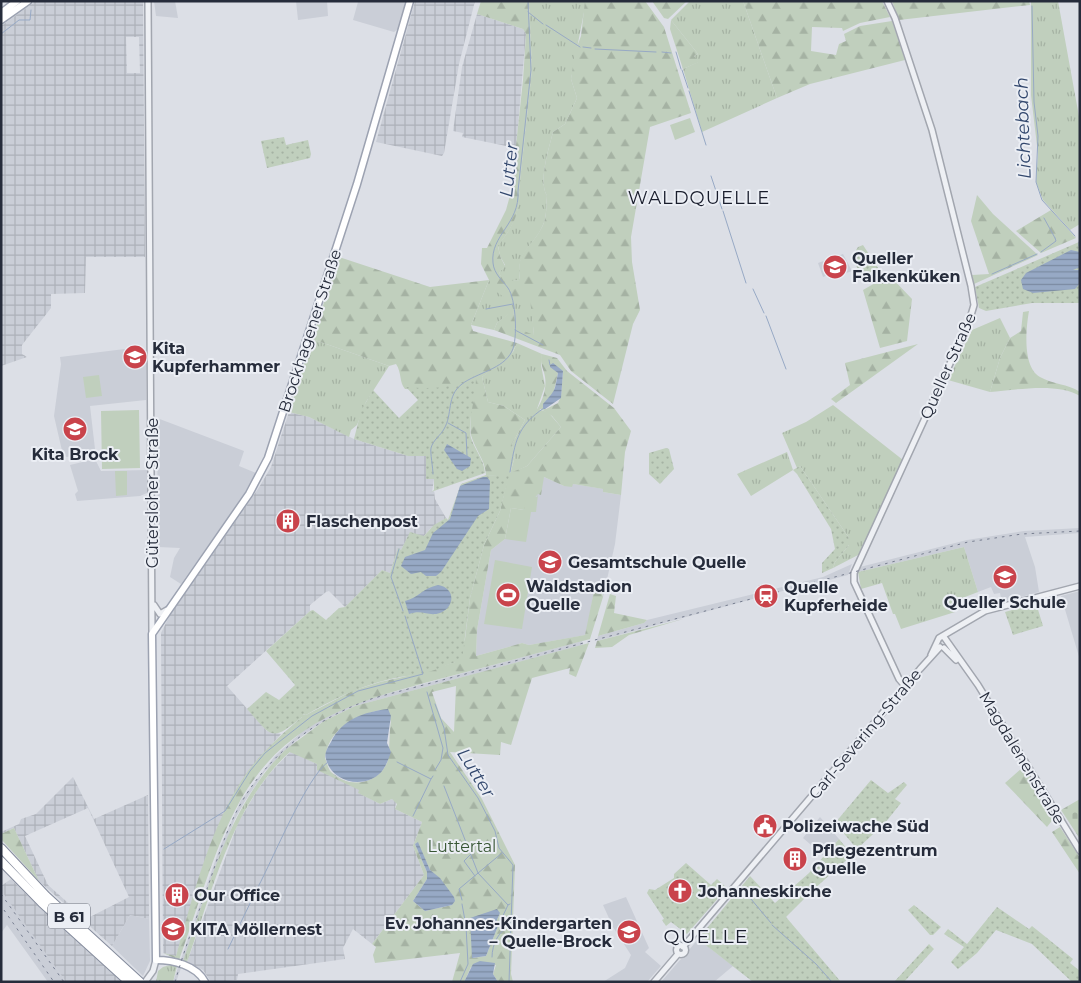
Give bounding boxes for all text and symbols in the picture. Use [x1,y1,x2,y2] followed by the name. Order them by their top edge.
[1010,77,1036,179] water label: Lichtebach
[495,141,523,198] water label: Lutter
[628,187,770,209] district label: WALDQUELLE
[275,247,345,415] street label: Brockhagener Straße
[852,249,960,286] place label: Queller Falkenküken
[822,254,848,280] school or university icon: Queller Falkenküken
[916,310,980,422] street label: Queller Straße
[152,339,280,376] place label: Kita Kupferhammer
[122,344,148,370] school or university icon: Kita Kupferhammer
[62,416,88,442] school or university icon: Kita Brock
[143,418,162,568] street label: Gütersloher Straße
[31,445,119,464] place label: Kita Brock
[275,508,301,534] building icon: Flaschenpost
[306,512,418,531] place label: Flaschenpost
[537,549,563,575] school or university icon: Gesamtschule Quelle
[568,553,746,572] place label: Gesamtschule Quelle
[992,564,1018,590] school or university icon: Queller Schule
[526,577,632,614] place label: Waldstadion Quelle
[784,578,888,615] place label: Quelle Kupferheide
[495,582,521,608] sports icon: Waldstadion Quelle
[753,583,779,609] station icon: Quelle Kupferheide
[944,593,1066,612] place label: Queller Schule
[805,665,925,803] street label: Carl-Severing-Straße
[975,688,1069,828] street label: Magdalenenstraße
[452,744,500,803] water label: Lutter
[752,813,778,839] public building icon: Polizeiwache Süd
[782,817,929,836] place label: Polizeiwache Süd
[428,837,496,856] park label: Luttertal
[812,841,937,878] place label: Pflegezentrum Quelle
[782,846,808,872] building icon: Pflegezentrum Quelle
[667,878,693,904] church icon: Johanneskirche
[164,882,190,908] building icon: Our Office
[697,882,832,901] place label: Johanneskirche
[194,886,280,905] place label: Our Office
[48,904,90,928] road number: B 61
[385,914,613,951] place label: Ev. Johannes-Kindergarten – Quelle-Brock
[160,916,186,942] school or university icon: KITA Möllernest
[616,919,642,945] school or university icon: Ev. Johannes-Kindergarten – Quelle-Brock
[190,920,322,939] place label: KITA Möllernest
[664,925,748,948] district label: QUELLE

